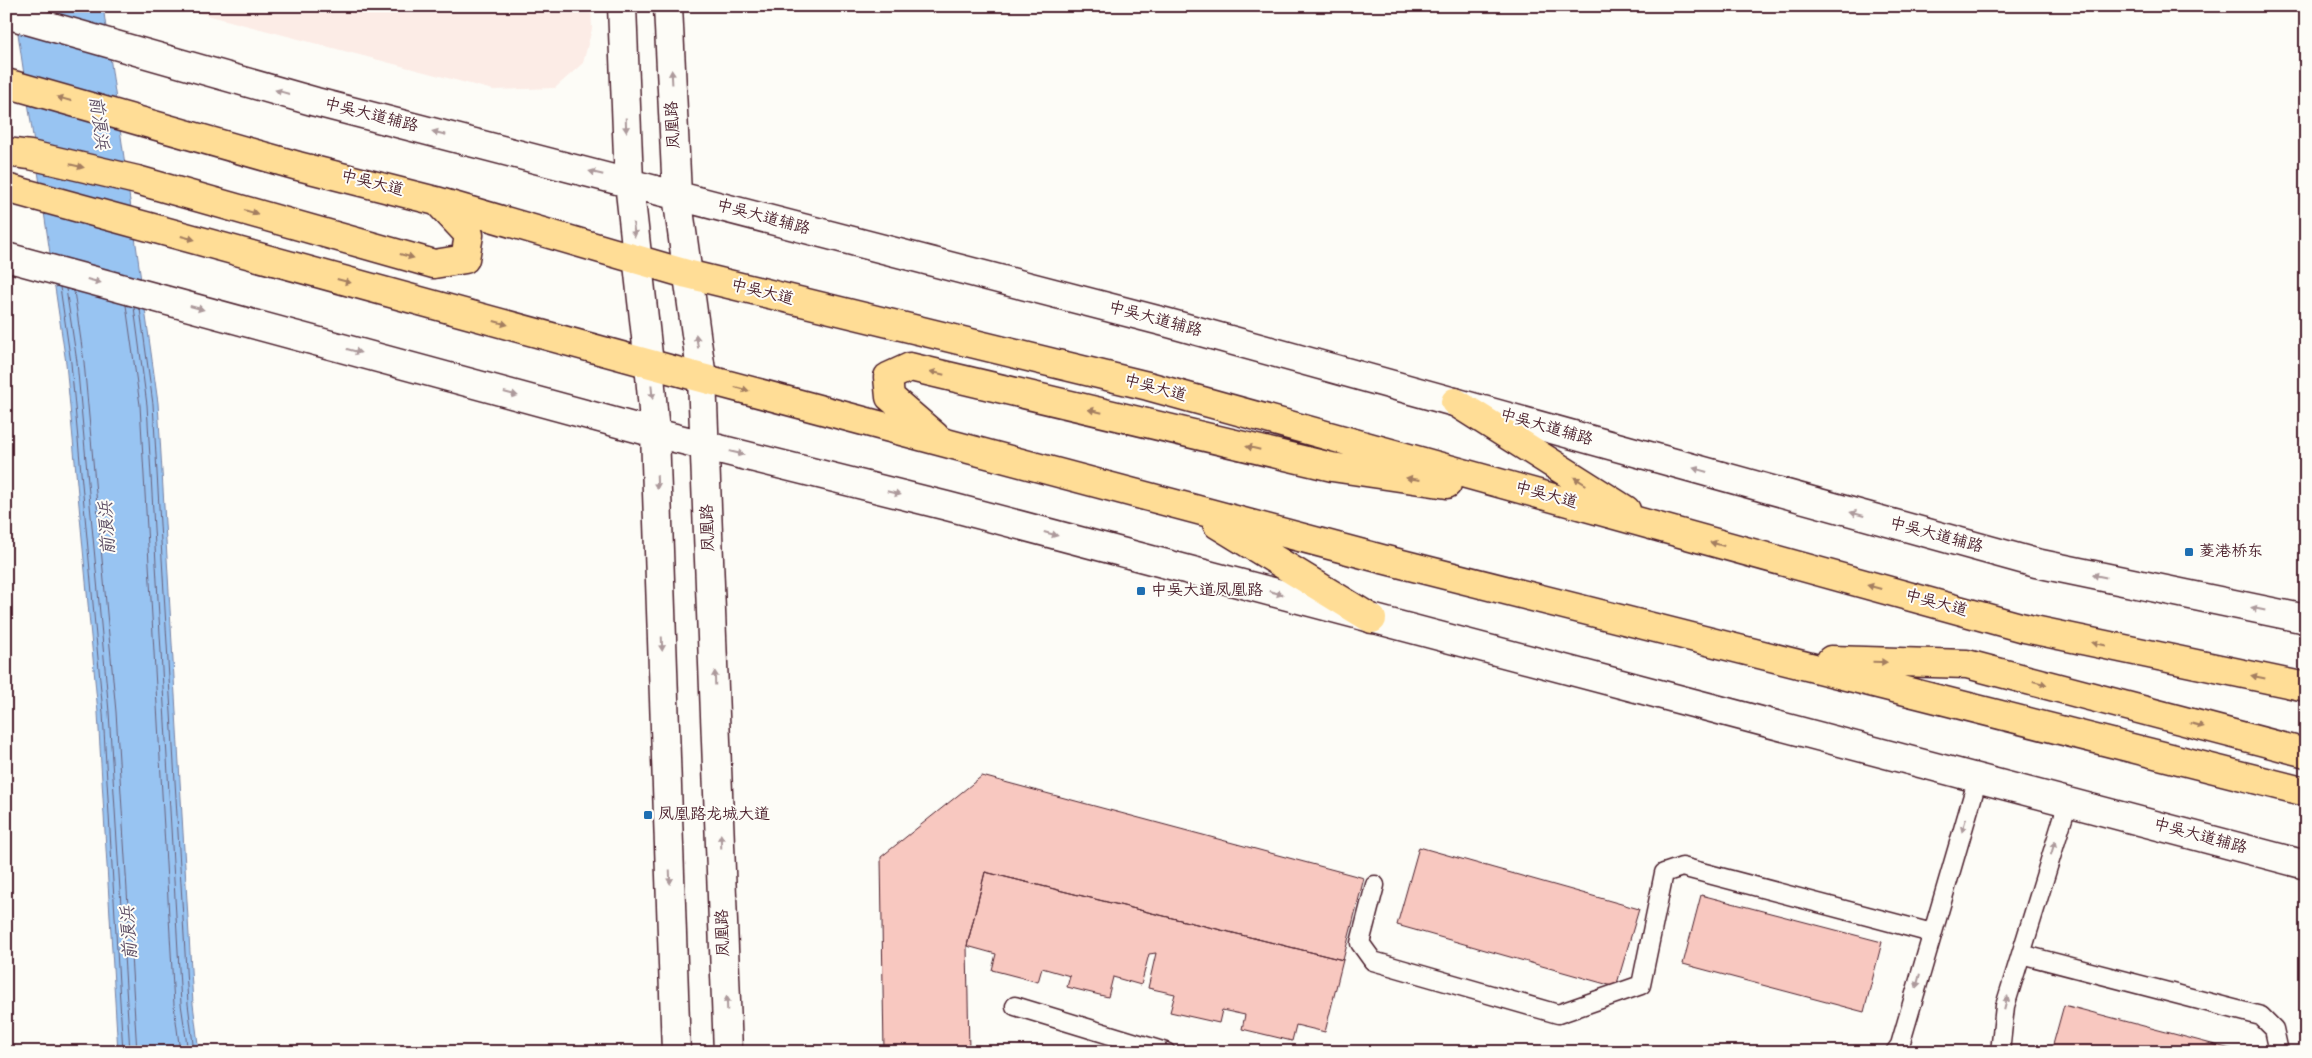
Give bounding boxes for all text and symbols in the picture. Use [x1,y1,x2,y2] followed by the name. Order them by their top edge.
[667,68,675,84] one-way arrow
[274,88,289,96] one-way arrow
[322,93,420,139] street label: 中吴大道辅路
[56,95,71,103] one-way arrow
[81,95,113,152] water label: 前浪浜
[661,100,687,150] street label: 凤凰路
[623,117,631,133] one-way arrow
[431,129,446,137] one-way arrow
[70,162,85,170] one-way arrow
[338,165,406,203] street label: 中吴大道
[589,169,604,177] one-way arrow
[714,194,812,242] street label: 中吴大道辅路
[244,209,259,217] one-way arrow
[630,222,638,238] one-way arrow
[180,234,195,242] one-way arrow
[400,253,415,261] one-way arrow
[728,274,796,312] street label: 中吴大道
[86,277,101,285] one-way arrow
[337,277,352,285] one-way arrow
[1106,296,1204,344] street label: 中吴大道辅路
[190,305,205,313] one-way arrow
[494,320,509,328] one-way arrow
[693,333,701,349] one-way arrow
[346,347,361,355] one-way arrow
[930,369,945,377] one-way arrow
[1121,370,1189,408] street label: 中吴大道
[648,384,656,400] one-way arrow
[735,385,750,393] one-way arrow
[503,390,518,398] one-way arrow
[1497,404,1595,452] street label: 中吴大道辅路
[1088,407,1103,415] one-way arrow
[1246,444,1261,452] one-way arrow
[729,449,744,457] one-way arrow
[1693,466,1708,474] one-way arrow
[653,474,661,490] one-way arrow
[1405,475,1421,483] one-way arrow
[1573,476,1586,485] one-way arrow
[1512,477,1580,515] street label: 中吴大道
[887,489,902,497] one-way arrow
[95,499,123,556] water label: 前浪浜
[697,504,721,552] street label: 凤凰路
[1849,509,1864,517] one-way arrow
[1887,512,1985,560] street label: 中吴大道辅路
[1044,530,1059,538] one-way arrow
[1710,539,1725,547] one-way arrow
[2199,541,2263,564] place label: 菱港桥东
[2183,546,2195,558] marker: 菱港桥东
[2091,572,2107,580] one-way arrow
[1151,580,1263,603] place label: 中吴大道凤凰路
[1866,583,1881,591] one-way arrow
[1135,585,1147,597] marker: 中吴大道凤凰路
[1902,585,1970,623] street label: 中吴大道
[1269,589,1284,597] one-way arrow
[2250,605,2266,613] one-way arrow
[658,637,666,653] one-way arrow
[2091,640,2107,648] one-way arrow
[1873,658,1889,666] one-way arrow
[710,670,718,686] one-way arrow
[2250,673,2266,681] one-way arrow
[2033,680,2048,688] one-way arrow
[2190,721,2205,729] one-way arrow
[658,804,770,827] place label: 凤凰路龙城大道
[642,809,654,821] marker: 凤凰路龙城大道
[2151,813,2249,861] street label: 中吴大道辅路
[1960,817,1968,832] one-way arrow
[716,832,724,848] one-way arrow
[2050,840,2058,855] one-way arrow
[666,869,674,885] one-way arrow
[117,904,145,961] water label: 前浪浜
[712,909,736,957] street label: 凤凰路
[1913,973,1921,988] one-way arrow
[722,995,730,1011] one-way arrow
[2002,996,2010,1011] one-way arrow

